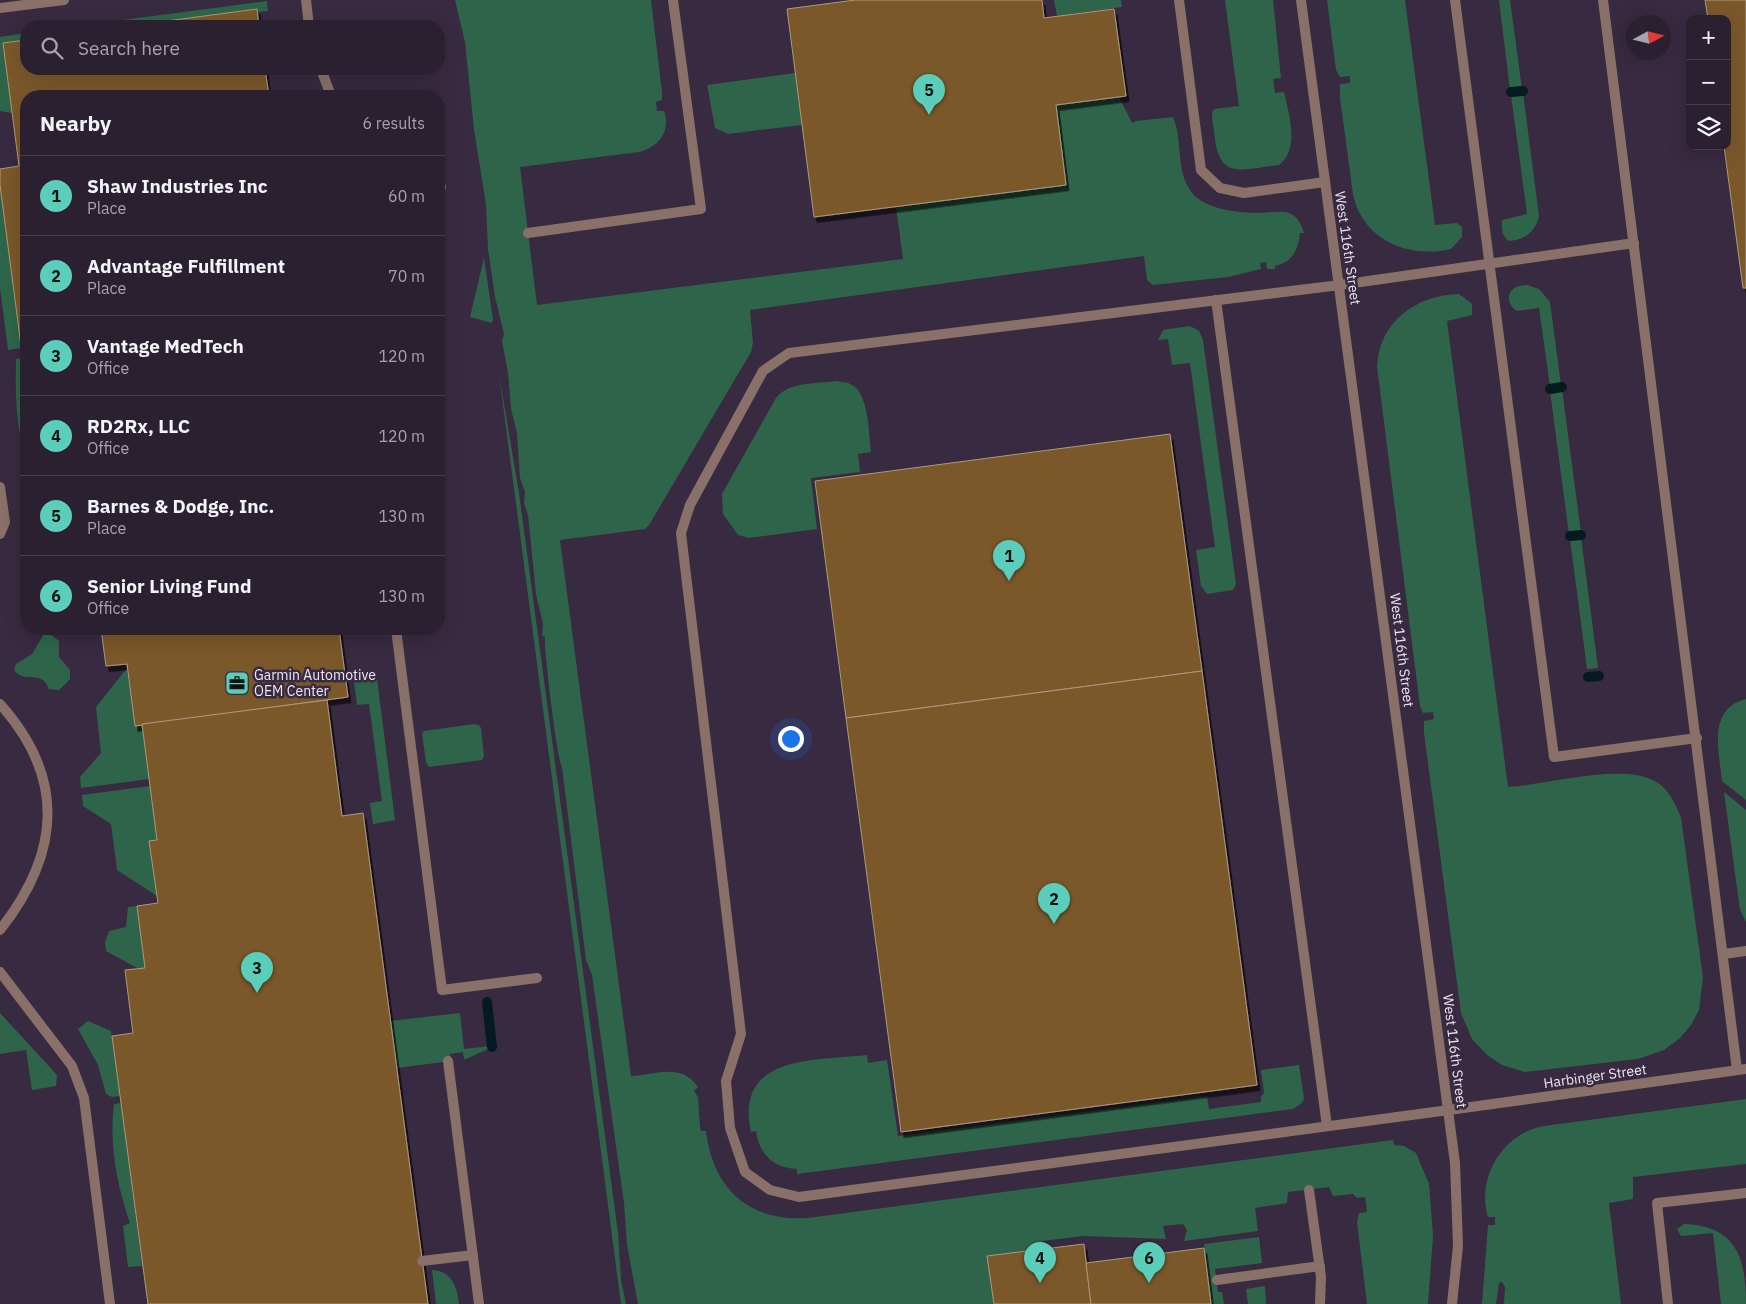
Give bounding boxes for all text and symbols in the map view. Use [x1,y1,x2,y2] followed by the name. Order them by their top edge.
[1626,15,1671,60] north arrow
[1686,15,1731,150] map controls
[1686,15,1731,60] button: +
[20,20,445,75] search box
[38,34,66,62] icon: search
[78,36,180,60] text: Search here
[1686,60,1731,105] button: −
[913,74,945,115] pin: 5
[1686,105,1731,150] button: layers
[40,109,111,137] text: Nearby
[362,113,425,133] text: 6 results
[87,174,268,198] text: Shaw Industries Inc
[51,186,61,206] text: 1
[388,186,425,206] text: 60 m
[1331,190,1365,306] street label: West 116th Street
[87,198,126,218] text: Place
[87,254,285,278] text: Advantage Fulfillment
[51,266,61,286] text: 2
[388,266,425,286] text: 70 m
[87,278,126,298] text: Place
[87,334,244,358] text: Vantage MedTech
[51,346,61,366] text: 3
[378,346,425,366] text: 120 m
[87,358,129,378] text: Office
[87,414,190,438] text: RD2Rx, LLC
[51,426,61,446] text: 4
[378,426,425,446] text: 120 m
[87,438,129,458] text: Office
[87,494,274,518] text: Barnes & Dodge, Inc.
[51,506,61,526] text: 5
[378,506,425,526] text: 130 m
[87,518,126,538] text: Place
[993,540,1025,581] pin: 1
[87,574,251,598] text: Senior Living Fund
[51,586,61,606] text: 6
[378,586,425,606] text: 130 m
[1386,592,1418,708] street label: West 116th Street
[87,598,129,618] text: Office
[254,666,376,700] place label: Garmin Automotive OEM Center
[224,670,250,696] office icon: Garmin Automotive OEM Center
[778,726,804,752] your location
[1038,883,1070,924] pin: 2
[241,952,273,993] pin: 3
[1439,993,1471,1109] street label: West 116th Street
[1542,1060,1648,1092] street label: Harbinger Street
[1024,1242,1056,1283] pin: 4
[1133,1242,1165,1283] pin: 6

